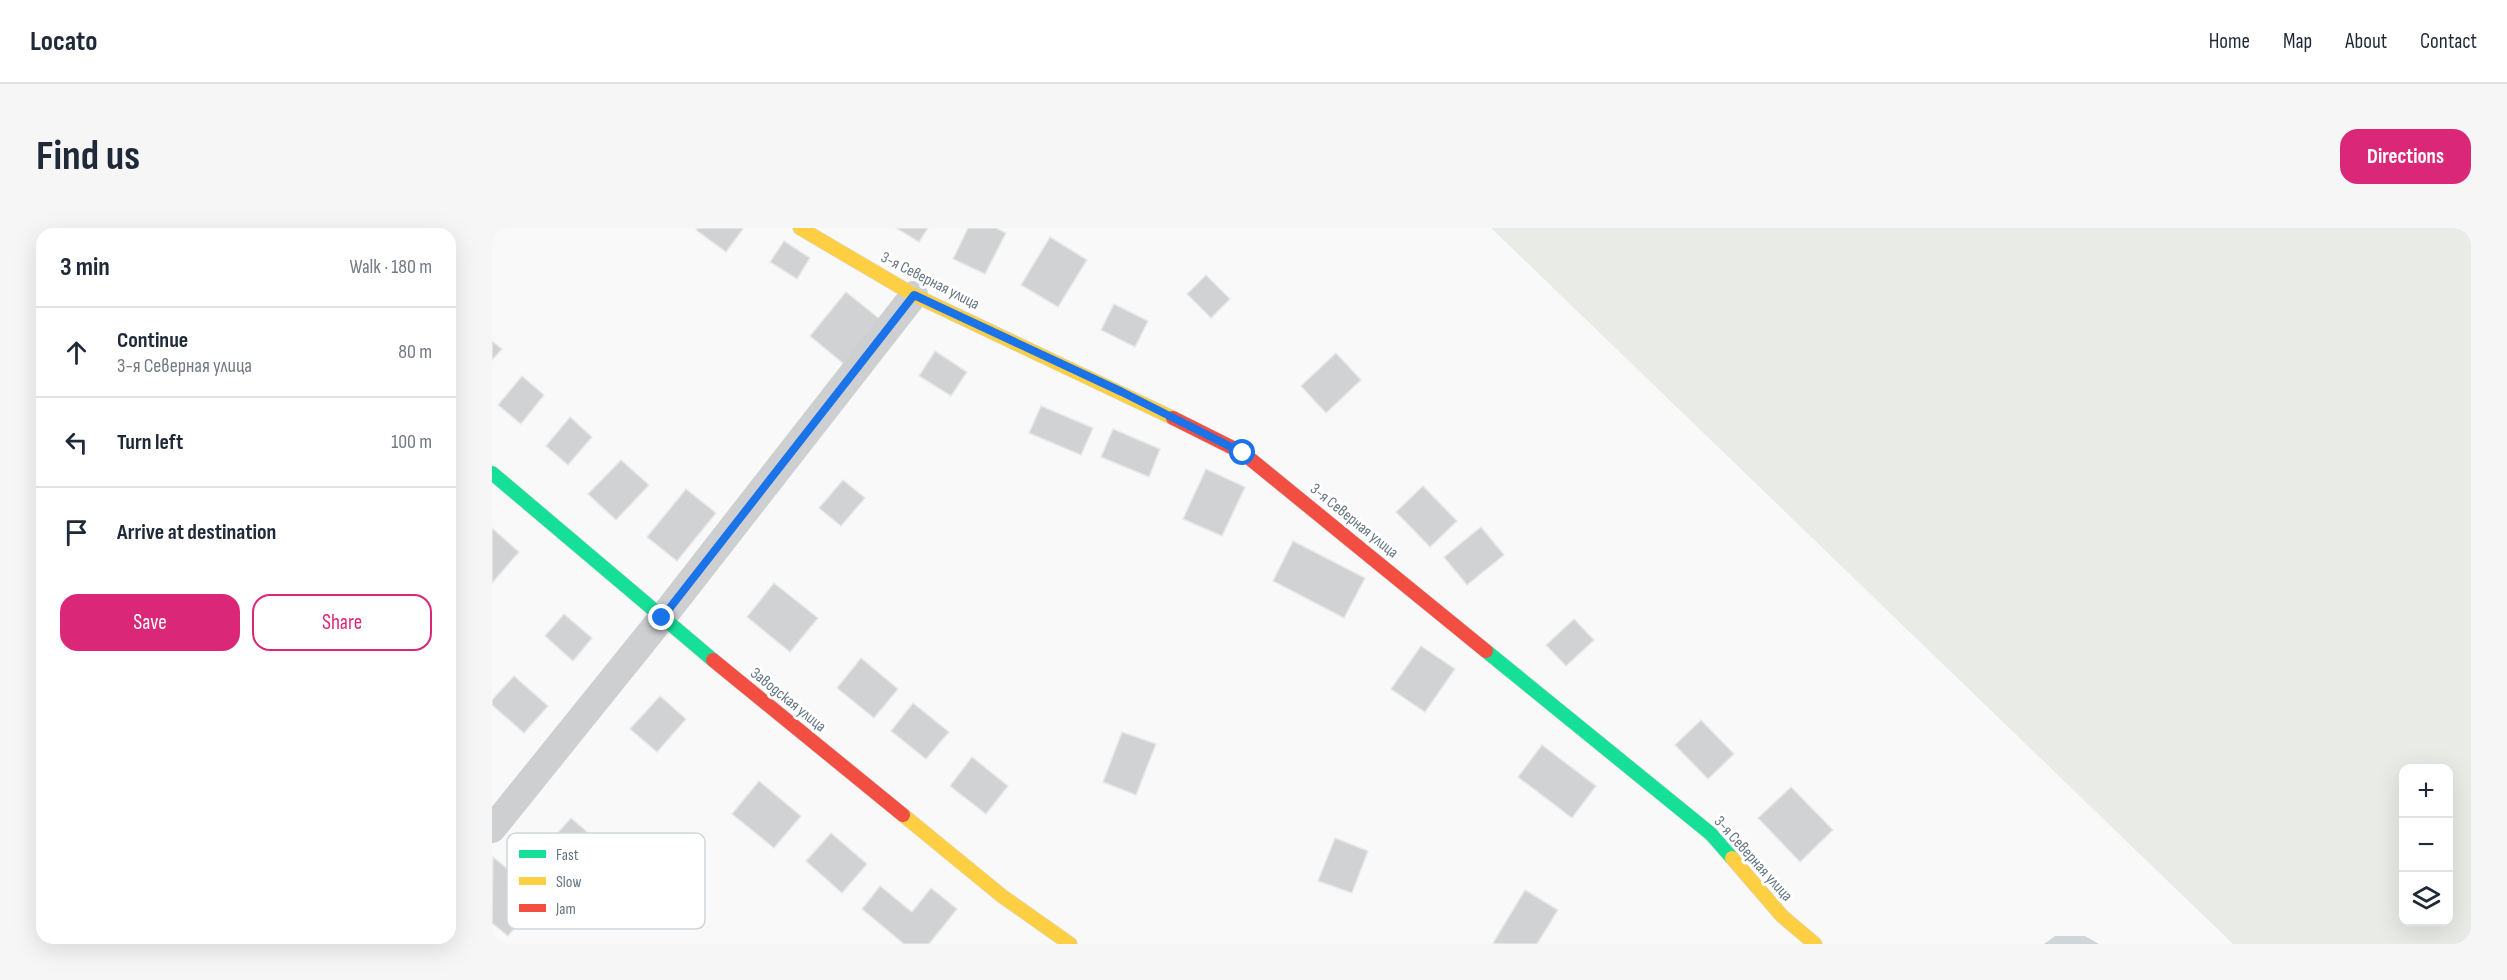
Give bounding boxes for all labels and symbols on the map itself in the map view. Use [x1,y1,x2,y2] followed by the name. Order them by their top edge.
[878,248,982,314] street label: 3-я Северная улица
[1229,439,1255,465] route start
[1306,480,1402,562] street label: 3-я Северная улица
[648,604,674,630] route end
[746,664,830,736] street label: Заводская улица
[1710,812,1796,906] street label: 3-я Северная улица
[507,833,705,929] legend
[556,846,579,865] text: Fast
[556,873,581,892] text: Slow
[555,900,576,919] text: Jam

